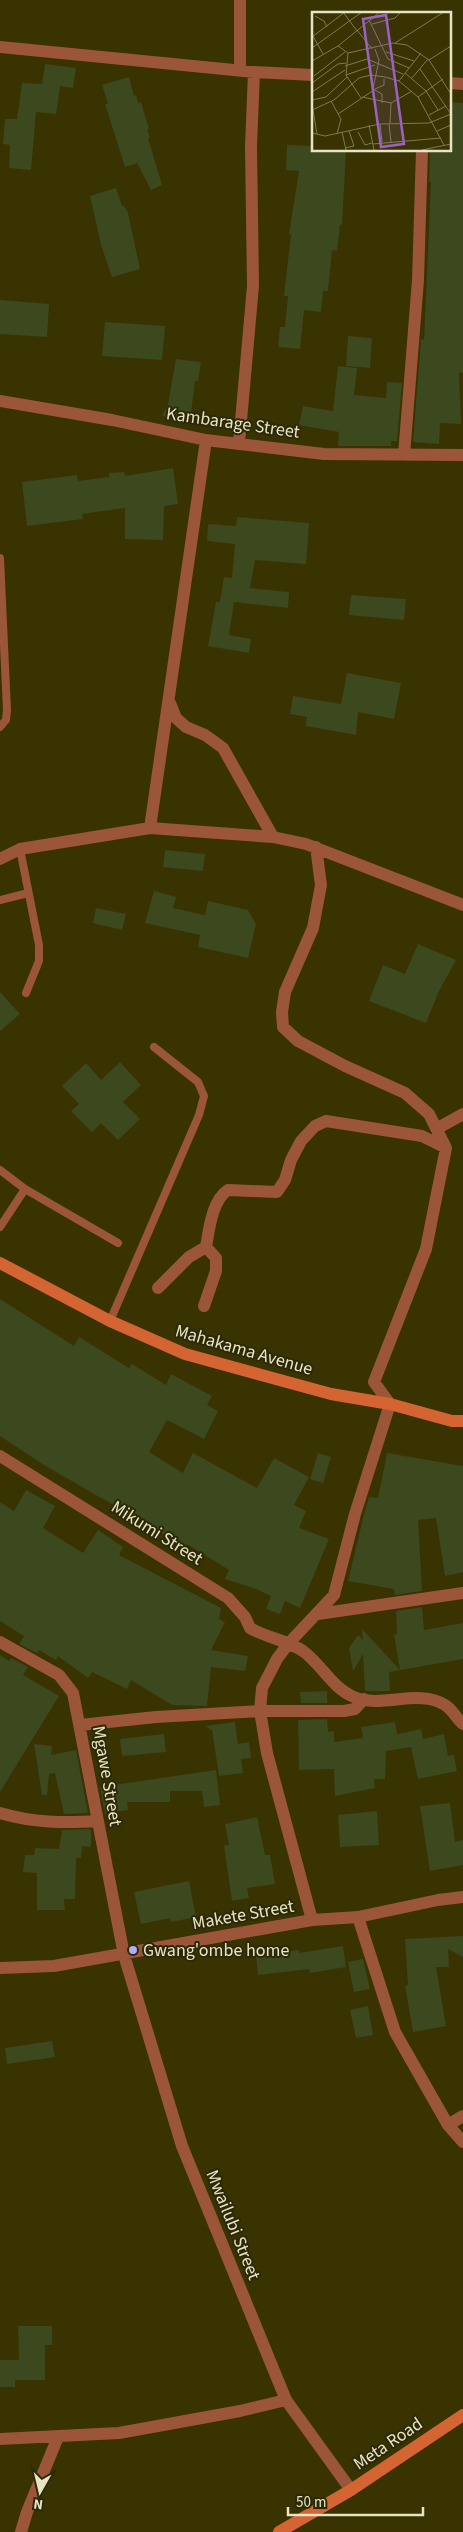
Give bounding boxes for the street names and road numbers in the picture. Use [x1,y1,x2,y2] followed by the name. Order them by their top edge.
[165,401,301,445] street label: Kambarage Street
[172,1318,316,1382] street label: Mahakama Avenue
[106,1495,208,1571] street label: Mikumi Street
[86,1724,128,1828] street label: Mgawe Street
[190,1894,296,1936] street label: Makete Street
[200,2166,266,2284] street label: Mwailubi Street
[348,2412,428,2476] street label: Meta Road

